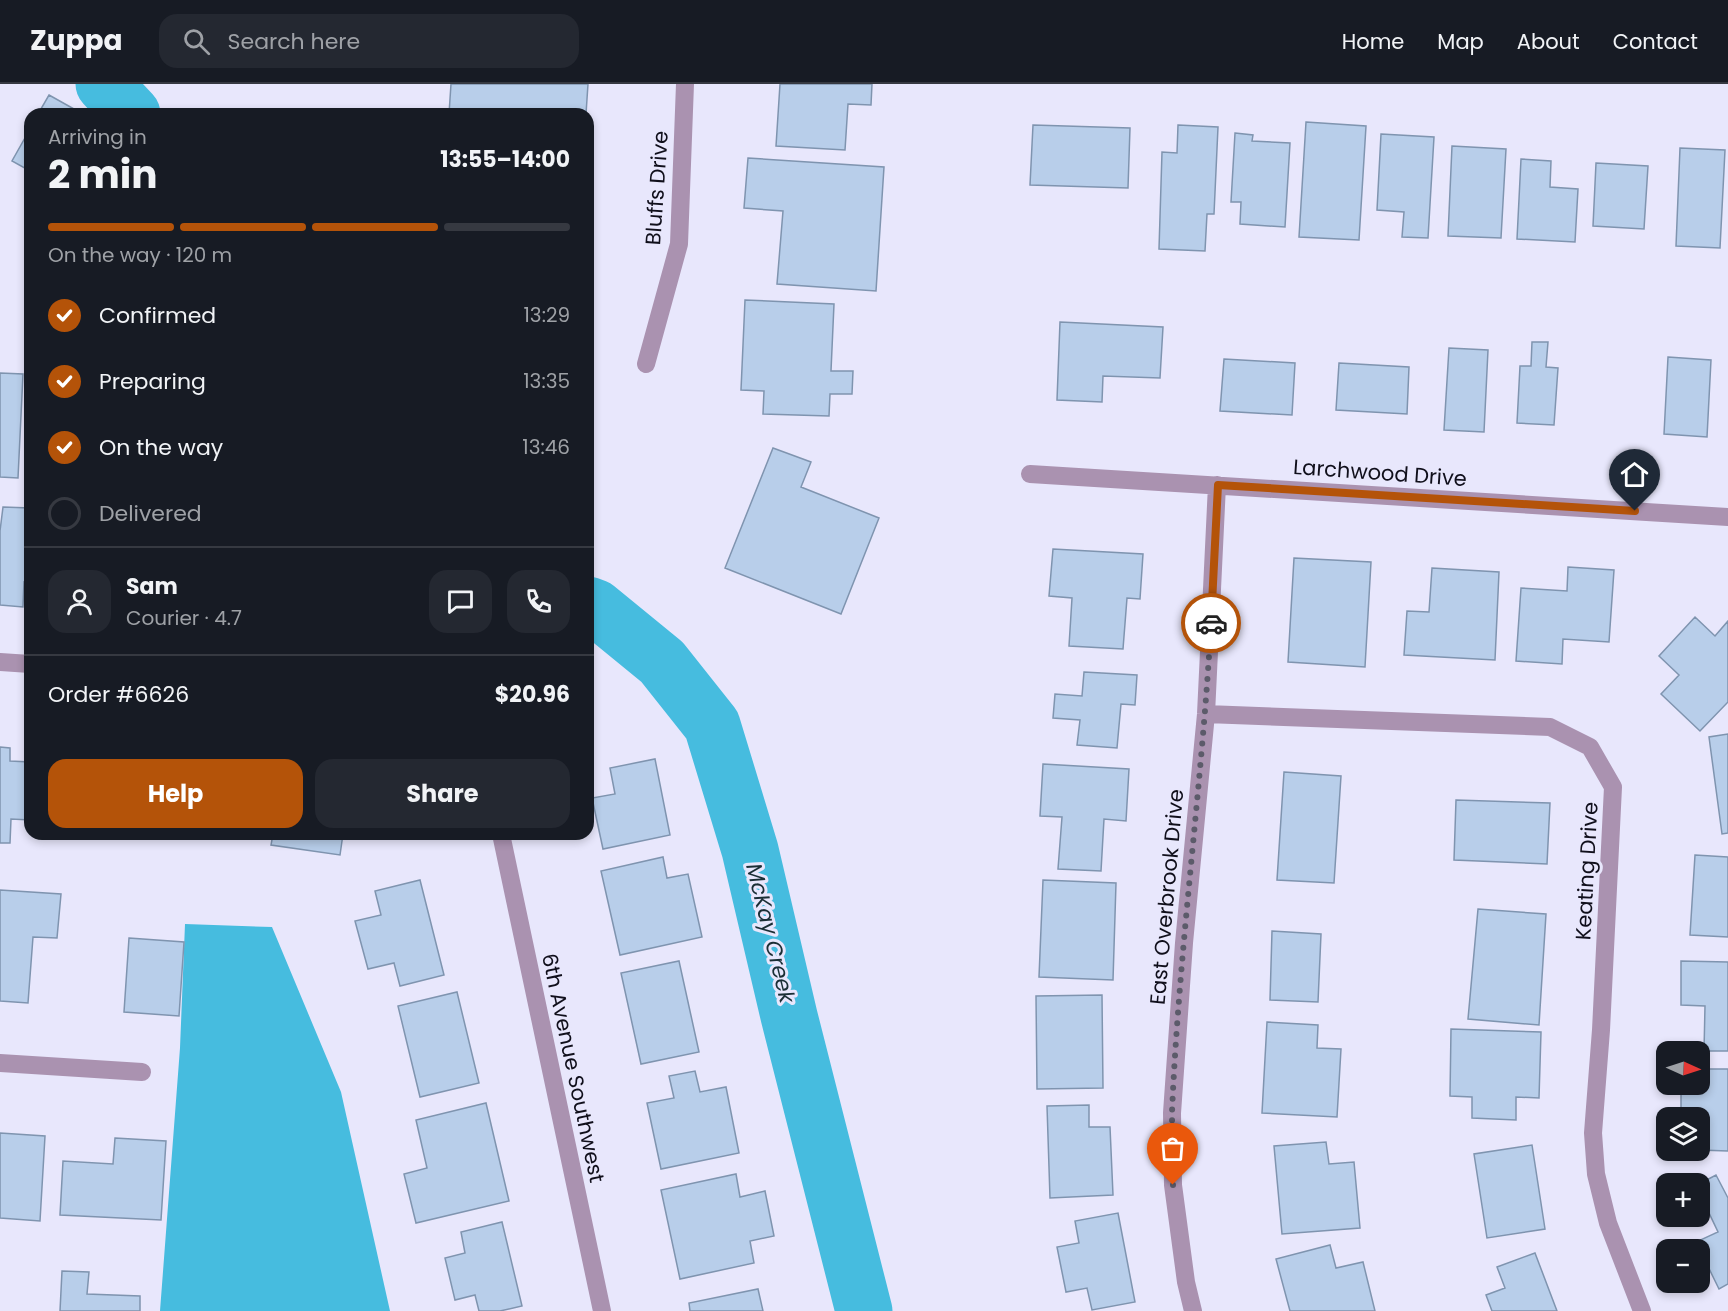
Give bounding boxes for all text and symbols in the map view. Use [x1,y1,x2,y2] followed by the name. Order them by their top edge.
[159,14,579,68] search box
[30,21,123,60] text: Zuppa
[180,25,213,58] icon: search
[228,26,360,57] text: Search here
[1342,27,1404,56] text: Home
[1437,27,1484,56] text: Map
[1517,27,1580,56] text: About
[1613,27,1698,56] text: Contact
[48,123,147,151] text: Arriving in
[638,130,675,246] street label: Bluffs Drive
[440,144,570,175] text: 13:55–14:00
[48,147,158,202] text: 2 min
[48,241,232,269] text: On the way · 120 m
[48,299,81,332] icon: check
[99,300,216,331] text: Confirmed
[523,301,570,329] text: 13:29
[48,365,81,398] icon: check
[99,366,206,397] text: Preparing
[523,367,570,395] text: 13:35
[48,431,81,464] icon: check
[99,432,223,463] text: On the way
[522,433,570,461] text: 13:46
[1609,449,1660,511] pin
[1292,452,1468,493] street label: Larchwood Drive
[1618,458,1651,491] icon: home
[99,498,202,529] text: Delivered
[48,570,111,633] button: person
[429,570,492,633] button: chat
[507,570,570,633] button: phone
[126,571,178,602] text: Sam
[1181,593,1241,653] courier
[126,604,242,632] text: Courier · 4.7
[1195,607,1228,640] icon: car
[48,679,189,710] text: Order #6626
[495,679,570,710] text: $20.96
[48,759,303,828] button: Help
[315,759,570,828] button: Share
[1143,788,1190,1006] street label: East Overbrook Drive
[1568,801,1605,941] street label: Keating Drive
[738,860,803,1008] water label: McKay Creek
[535,951,612,1185] street label: 6th Avenue Southwest
[1656,1041,1710,1095] north arrow
[1656,1041,1710,1293] map controls
[1656,1107,1710,1161] button: layers
[1147,1123,1198,1185] pin
[1156,1132,1189,1165] icon: bag
[1656,1173,1710,1227] button: +
[1656,1239,1710,1293] button: −

